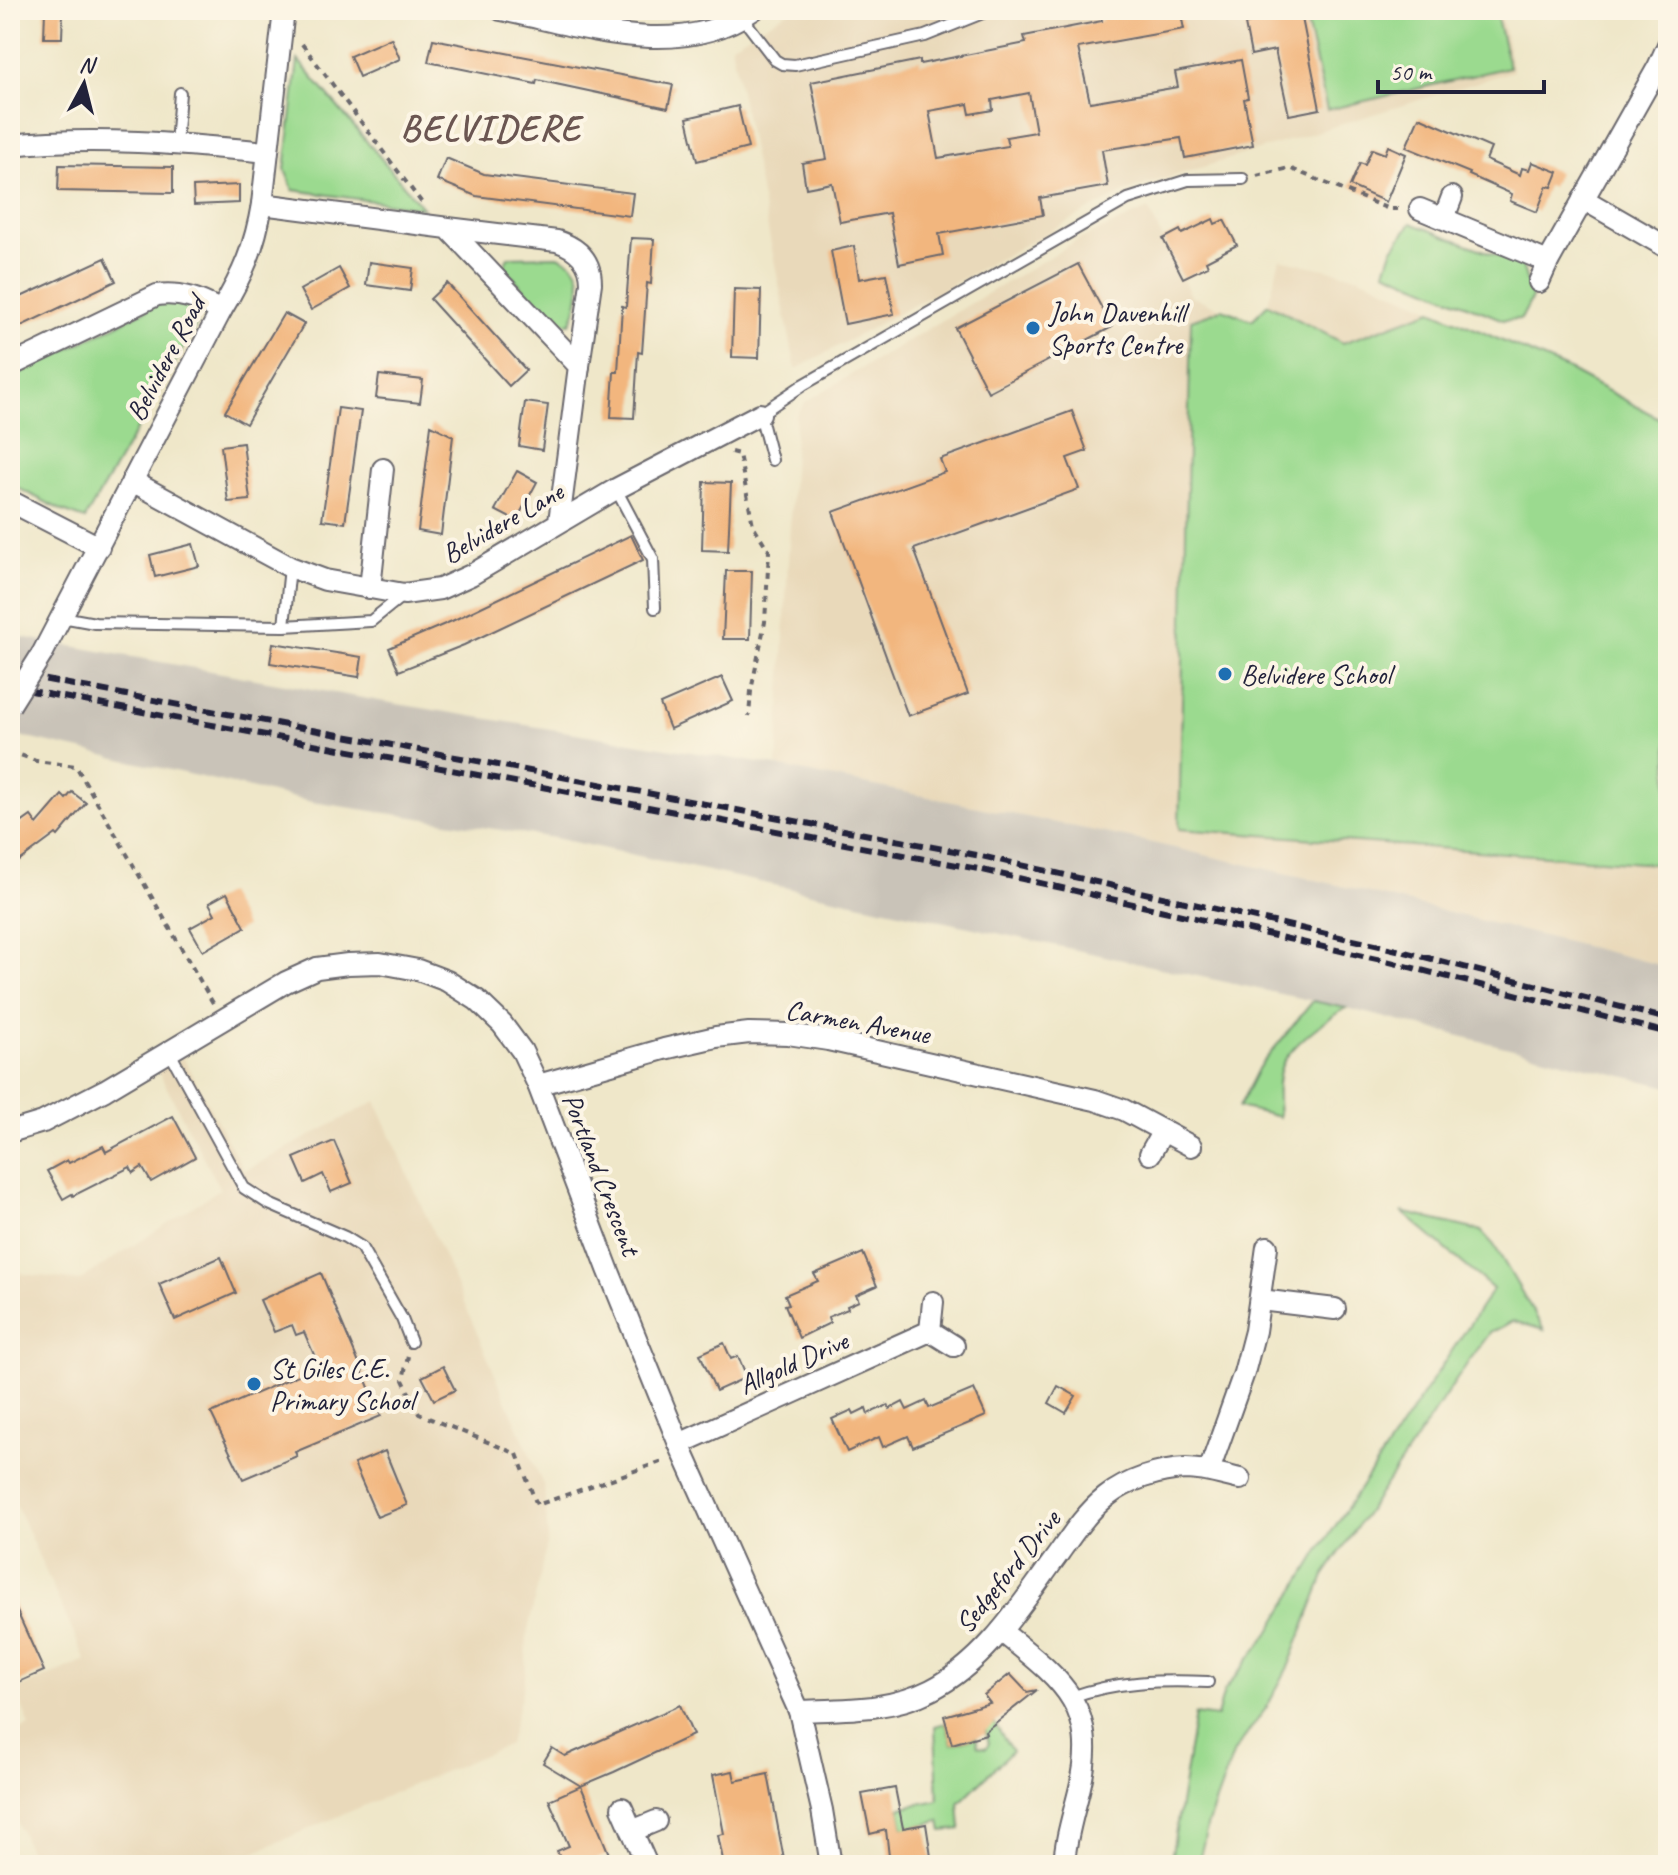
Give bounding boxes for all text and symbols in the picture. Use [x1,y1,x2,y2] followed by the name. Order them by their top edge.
[44,44,124,124] north arrow
[1378,44,1544,94] scale bar
[78,50,98,80] text: N
[1390,57,1433,87] text: 50 m
[401,105,584,151] district label: BELVIDERE
[118,286,215,427] street label: Belvidere Road
[1047,295,1191,362] place label: John Davenhill Sports Centre
[1024,319,1042,337] marker: John Davenhill Sports Centre
[435,473,571,571] street label: Belvidere Lane
[1241,657,1396,692] place label: Belvidere School
[1216,665,1234,683] marker: Belvidere School
[783,992,934,1052] street label: Carmen Avenue
[555,1088,649,1263] street label: Portland Crescent
[733,1322,855,1402] street label: Allgold Drive
[270,1351,419,1418] place label: St Giles C.E. Primary School
[245,1375,263,1393] marker: St Giles C.E. Primary School
[947,1501,1069,1640] street label: Sedgeford Drive

